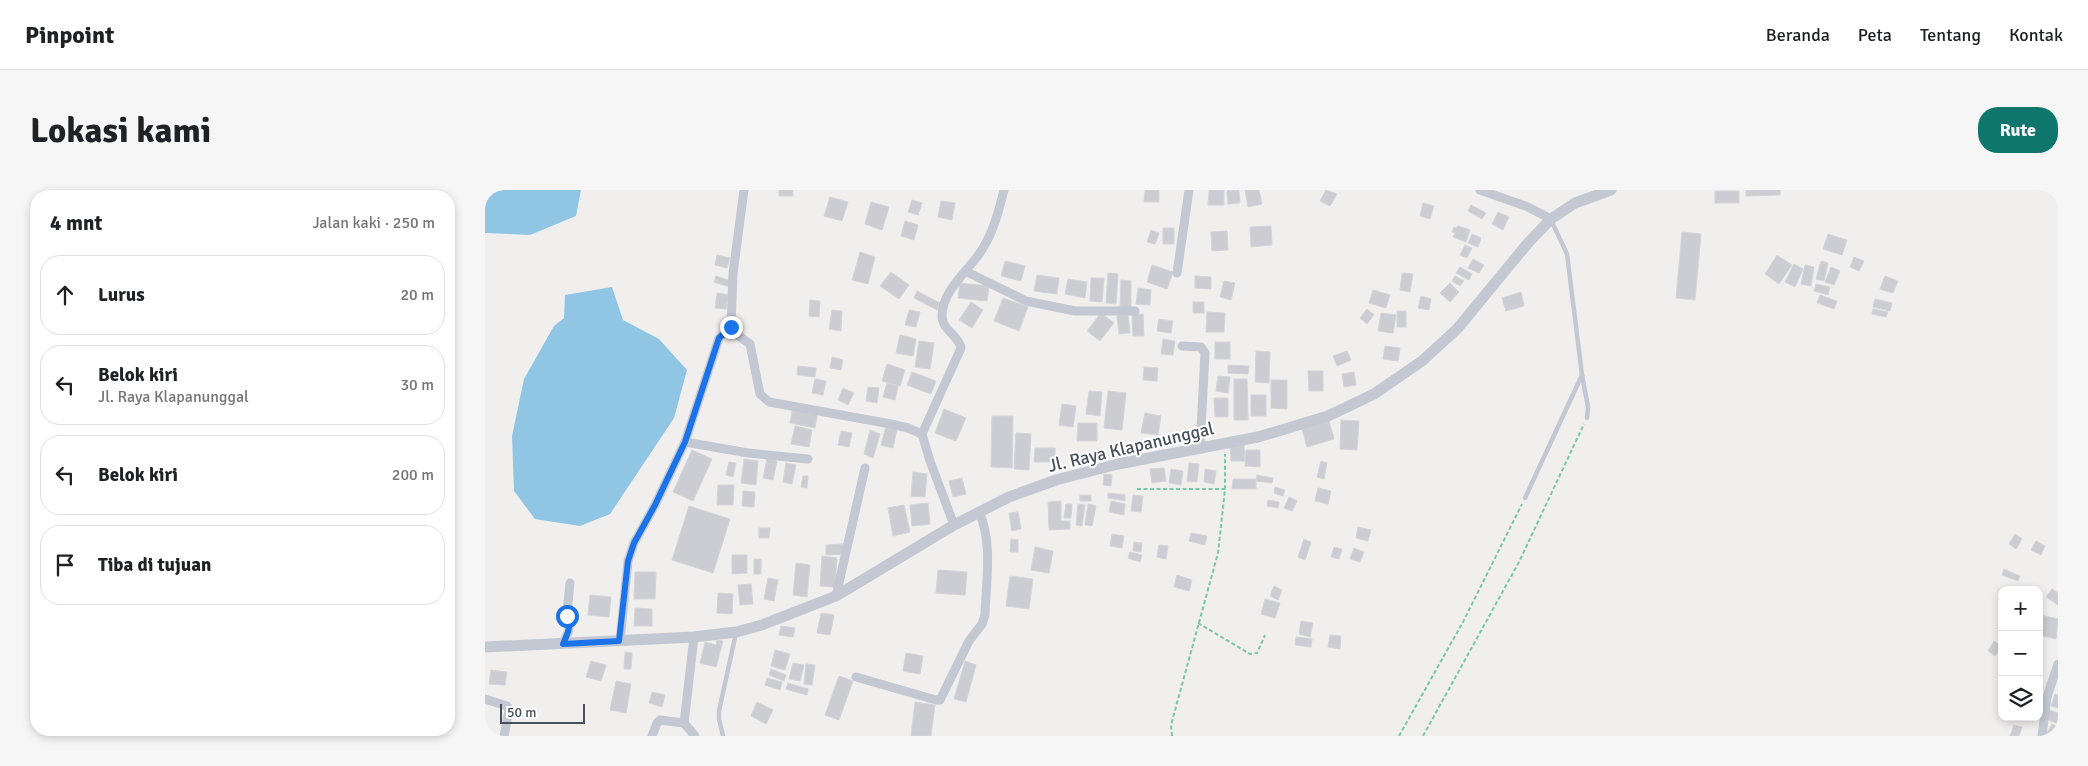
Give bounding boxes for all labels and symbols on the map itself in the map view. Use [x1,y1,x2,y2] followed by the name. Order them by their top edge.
[720,316,743,339] route end
[1046,417,1216,477] street label: Jl. Raya Klapanunggal
[556,605,579,628] route start
[500,701,585,724] scale bar

